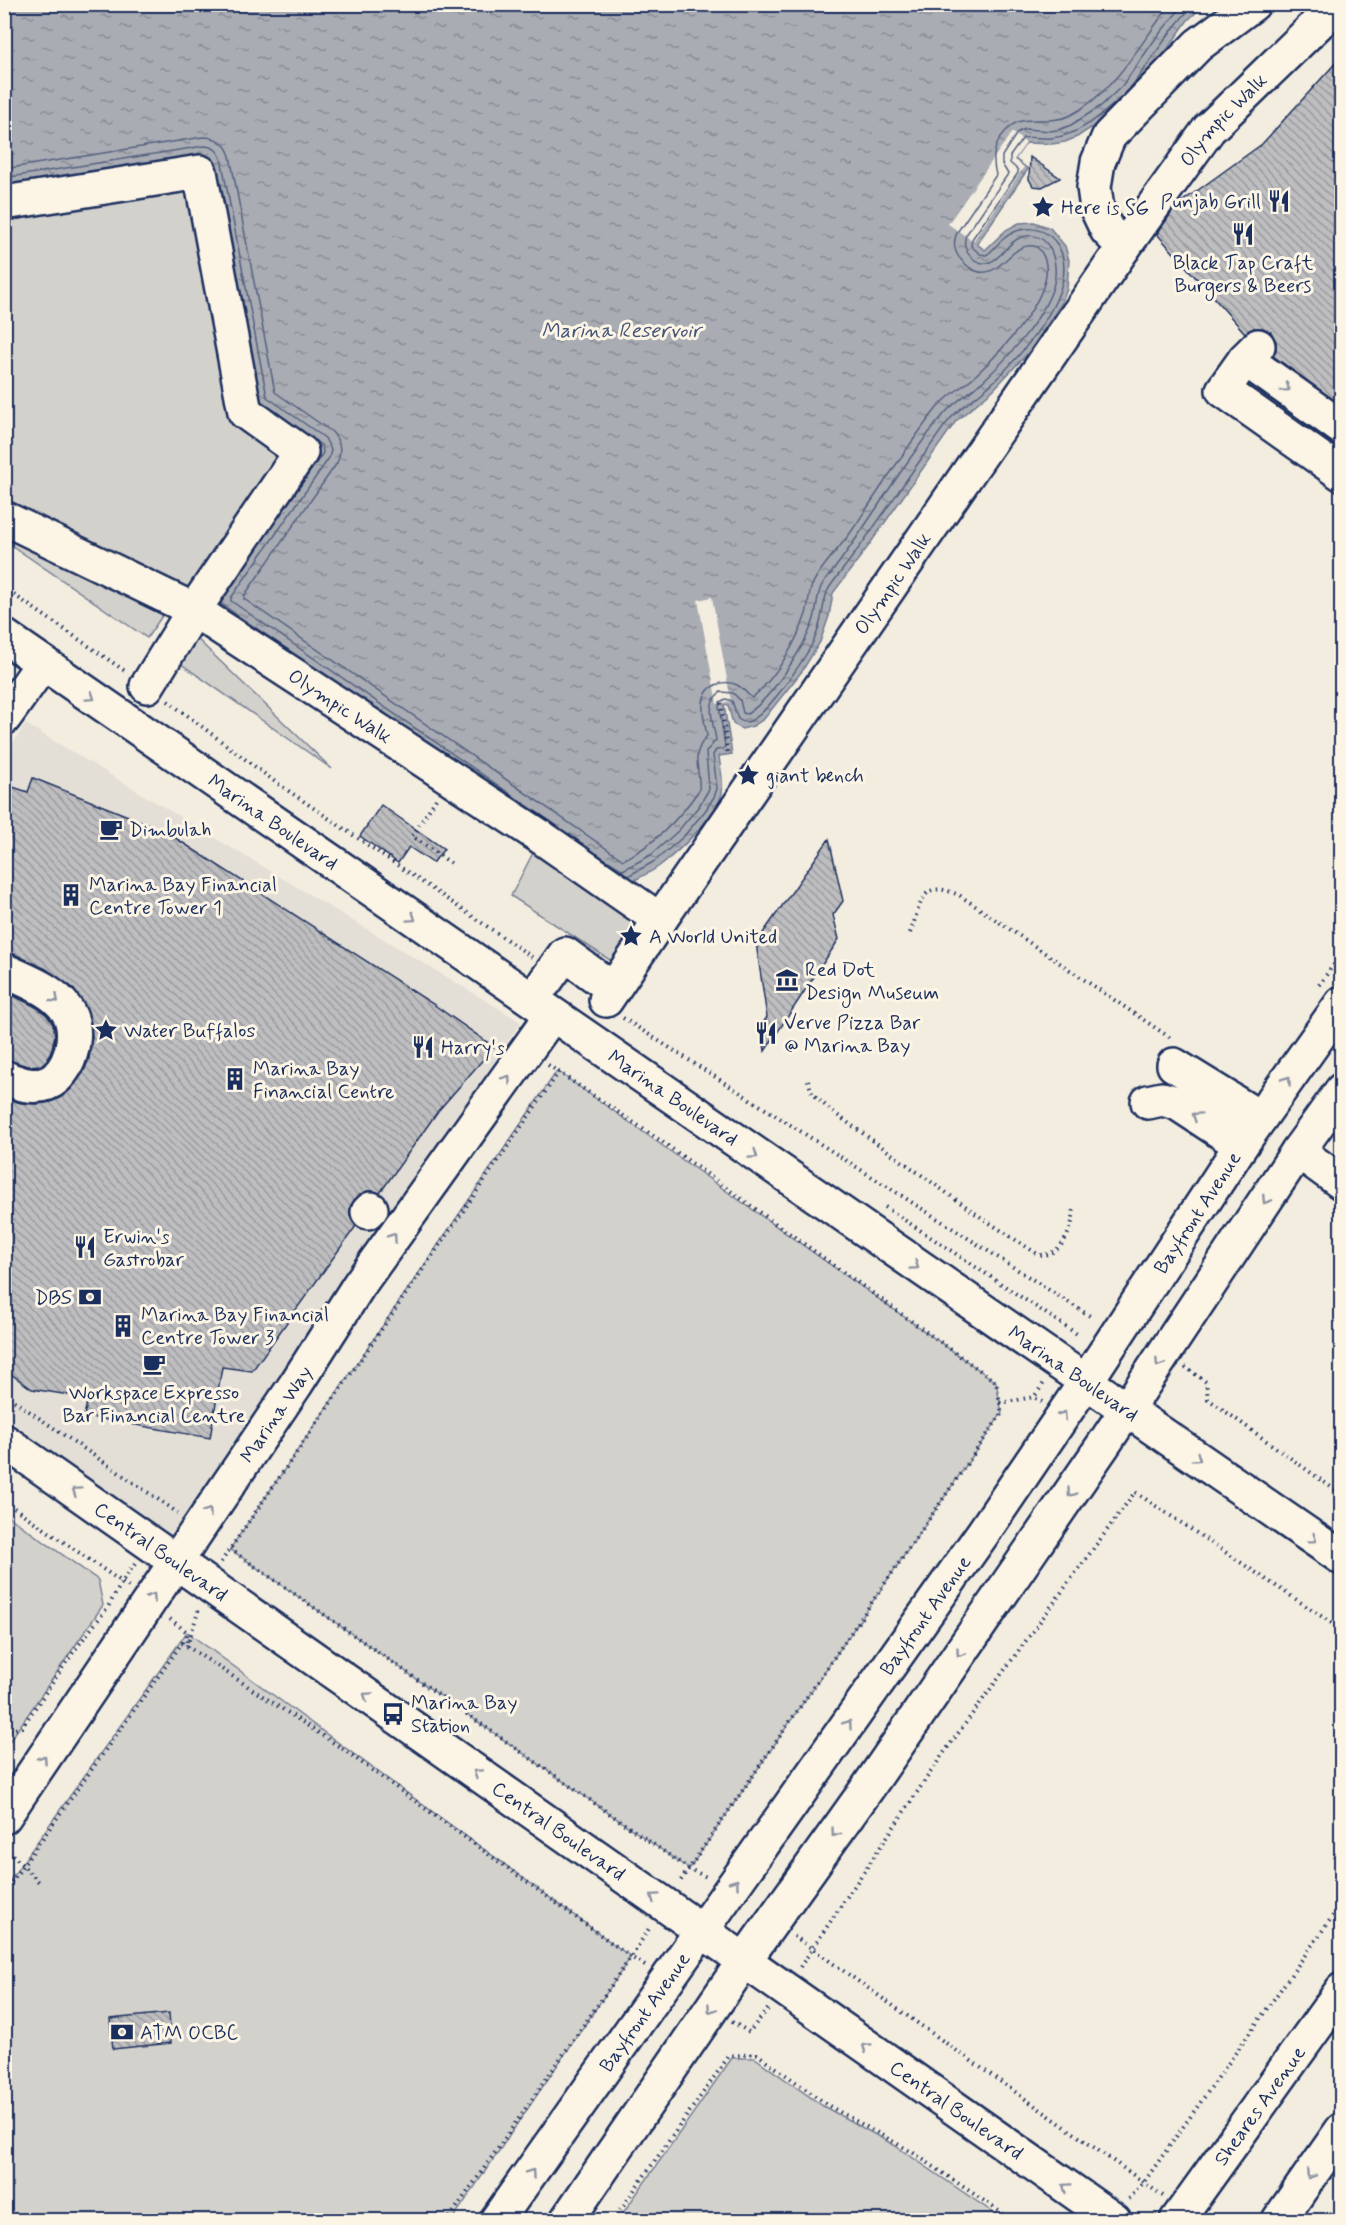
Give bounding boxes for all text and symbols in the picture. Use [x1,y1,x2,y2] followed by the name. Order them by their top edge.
[1174,68,1274,173] street label: Olympic Walk
[1266,188,1292,214] restaurant icon: Punjab Grill
[1161,189,1261,216] place label: Punjab Grill
[1030,194,1056,220] place icon: Here is SG
[1061,195,1149,222] place label: Here is SG
[1230,221,1256,247] restaurant icon: Black Tap Craft Burgers & Beers
[1173,250,1314,301] place label: Black Tap Craft Burgers & Beers
[541,317,704,345] water label: Marina Reservoir
[1279,381,1290,392] one-way arrow
[849,527,938,641] street label: Olympic Walk
[282,663,397,751] street label: Olympic Walk
[85,689,96,700] one-way arrow
[735,762,761,788] place icon: giant bench
[766,763,864,790] place label: giant bench
[202,768,343,877] street label: Marina Boulevard
[98,816,124,842] cafe icon: Dimbulah
[129,817,212,844] place label: Dimbulah
[89,872,277,922] place label: Marina Bay Financial Centre Tower 1
[58,882,84,908] building icon: Marina Bay Financial Centre Tower 1
[405,911,416,922] one-way arrow
[618,923,644,949] place icon: A World United
[649,924,777,951] place label: A World United
[805,957,939,1008] place label: Red Dot Design Museum
[774,967,800,993] museum icon: Red Dot Design Museum
[48,992,59,1003] one-way arrow
[784,1010,921,1060] place label: Verve Pizza Bar @ Marina Bay
[93,1017,119,1043] place icon: Water Buffalos
[124,1018,255,1045] place label: Water Buffalos
[753,1020,779,1046] restaurant icon: Verve Pizza Bar @ Marina Bay
[410,1034,436,1060] restaurant icon: Harry's
[441,1035,505,1062] place label: Harry's
[602,1044,743,1153] street label: Marina Boulevard
[253,1056,394,1106] place label: Marina Bay Financial Centre
[222,1066,248,1092] building icon: Marina Bay Financial Centre
[500,1074,511,1085] one-way arrow
[1280,1075,1291,1086] one-way arrow
[1192,1112,1203,1123] one-way arrow
[1148,1147,1248,1280] street label: Bayfront Avenue
[748,1148,759,1159] one-way arrow
[1261,1194,1273,1204] one-way arrow
[103,1224,185,1274] place label: Erwin's Gastrobar
[386,1233,397,1244] one-way arrow
[72,1234,98,1260] restaurant icon: Erwin's Gastrobar
[908,1259,919,1270] one-way arrow
[77,1284,103,1310] bank icon: DBS
[35,1285,72,1312] place label: DBS
[141,1302,329,1352] place label: Marina Bay Financial Centre Tower 3
[110,1313,136,1339] building icon: Marina Bay Financial Centre Tower 3
[1002,1320,1143,1429] street label: Marina Boulevard
[141,1351,167,1377] cafe icon: Workspace Expresso Bar Financial Centre
[1154,1357,1166,1367] one-way arrow
[234,1361,319,1469] street label: Marina Way
[63,1380,246,1430] place label: Workspace Expresso Bar Financial Centre
[1056,1411,1067,1422] one-way arrow
[1190,1451,1201,1462] one-way arrow
[1067,1486,1078,1497] one-way arrow
[72,1487,83,1498] one-way arrow
[88,1496,232,1609] street label: Central Boulevard
[201,1508,212,1519] one-way arrow
[1306,1532,1317,1543] one-way arrow
[874,1550,978,1681] street label: Bayfront Avenue
[144,1592,155,1603] one-way arrow
[956,1647,967,1658] one-way arrow
[411,1690,517,1740] place label: Marina Bay Station
[362,1692,373,1703] one-way arrow
[380,1701,406,1727] bus stop icon: Marina Bay Station
[841,1720,852,1731] one-way arrow
[36,1754,47,1765] one-way arrow
[473,1769,484,1780] one-way arrow
[486,1775,630,1888] street label: Central Boulevard
[831,1827,842,1838] one-way arrow
[728,1879,739,1890] one-way arrow
[649,1893,660,1904] one-way arrow
[594,1947,697,2078] street label: Bayfront Avenue
[707,2002,718,2013] one-way arrow
[109,2019,135,2045] bank icon: ATM OCBC
[140,2020,239,2047] place label: ATM OCBC
[1208,2041,1313,2172] street label: Sheares Avenue
[861,2043,872,2054] one-way arrow
[884,2055,1028,2167] street label: Central Boulevard
[524,2168,535,2179] one-way arrow
[1306,2169,1318,2179] one-way arrow
[1061,2183,1072,2194] one-way arrow

